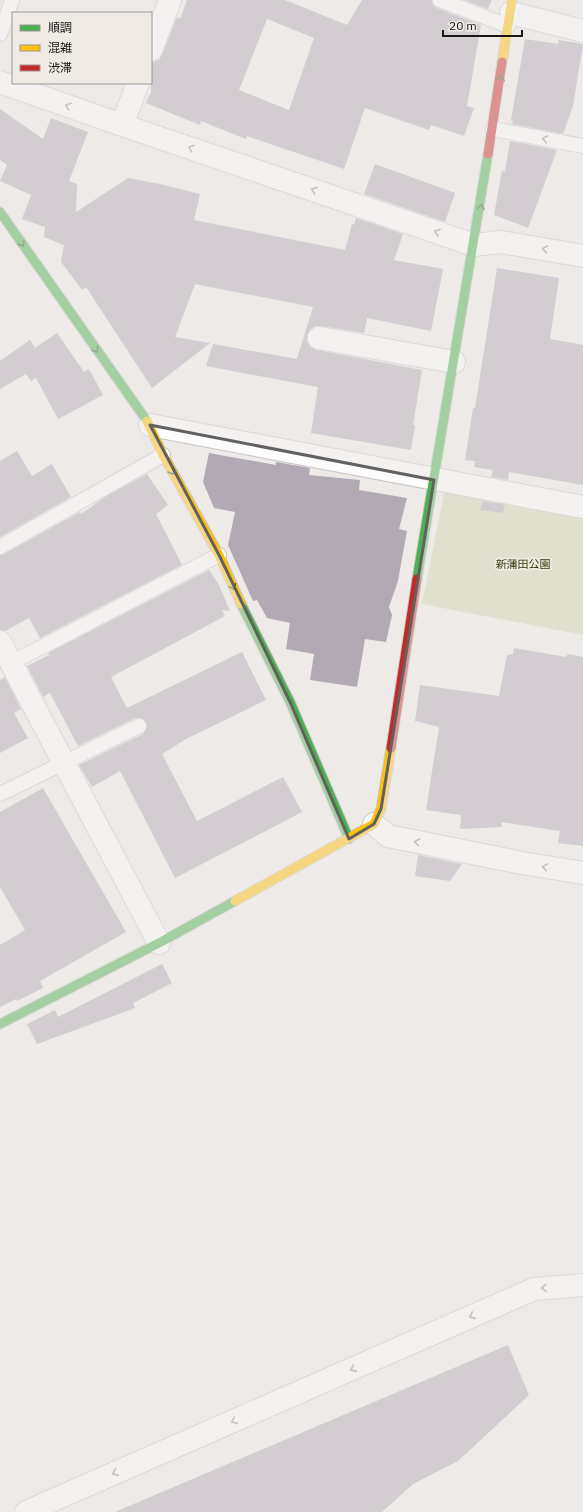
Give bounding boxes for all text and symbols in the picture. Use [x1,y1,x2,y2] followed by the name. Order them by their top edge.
[12,12,152,84] legend
[443,12,522,38] scale bar
[449,18,477,33] text: 20 m
[48,20,72,35] text: 順調
[48,40,72,55] text: 混雑
[48,60,72,75] text: 渋滞
[496,75,504,81] one-way arrow
[64,102,71,111] one-way arrow
[542,135,548,144] one-way arrow
[187,145,194,153] one-way arrow
[310,187,317,195] one-way arrow
[476,203,485,210] one-way arrow
[433,229,440,237] one-way arrow
[17,239,24,246] one-way arrow
[541,245,548,254] one-way arrow
[91,346,98,353] one-way arrow
[168,468,175,475] one-way arrow
[496,557,551,571] park label: 新蒲田公園
[228,583,236,590] one-way arrow
[414,839,420,847] one-way arrow
[541,863,548,872] one-way arrow
[541,1283,547,1292] one-way arrow
[468,1311,476,1319] one-way arrow
[349,1364,356,1372] one-way arrow
[230,1416,238,1424] one-way arrow
[111,1468,119,1476] one-way arrow

